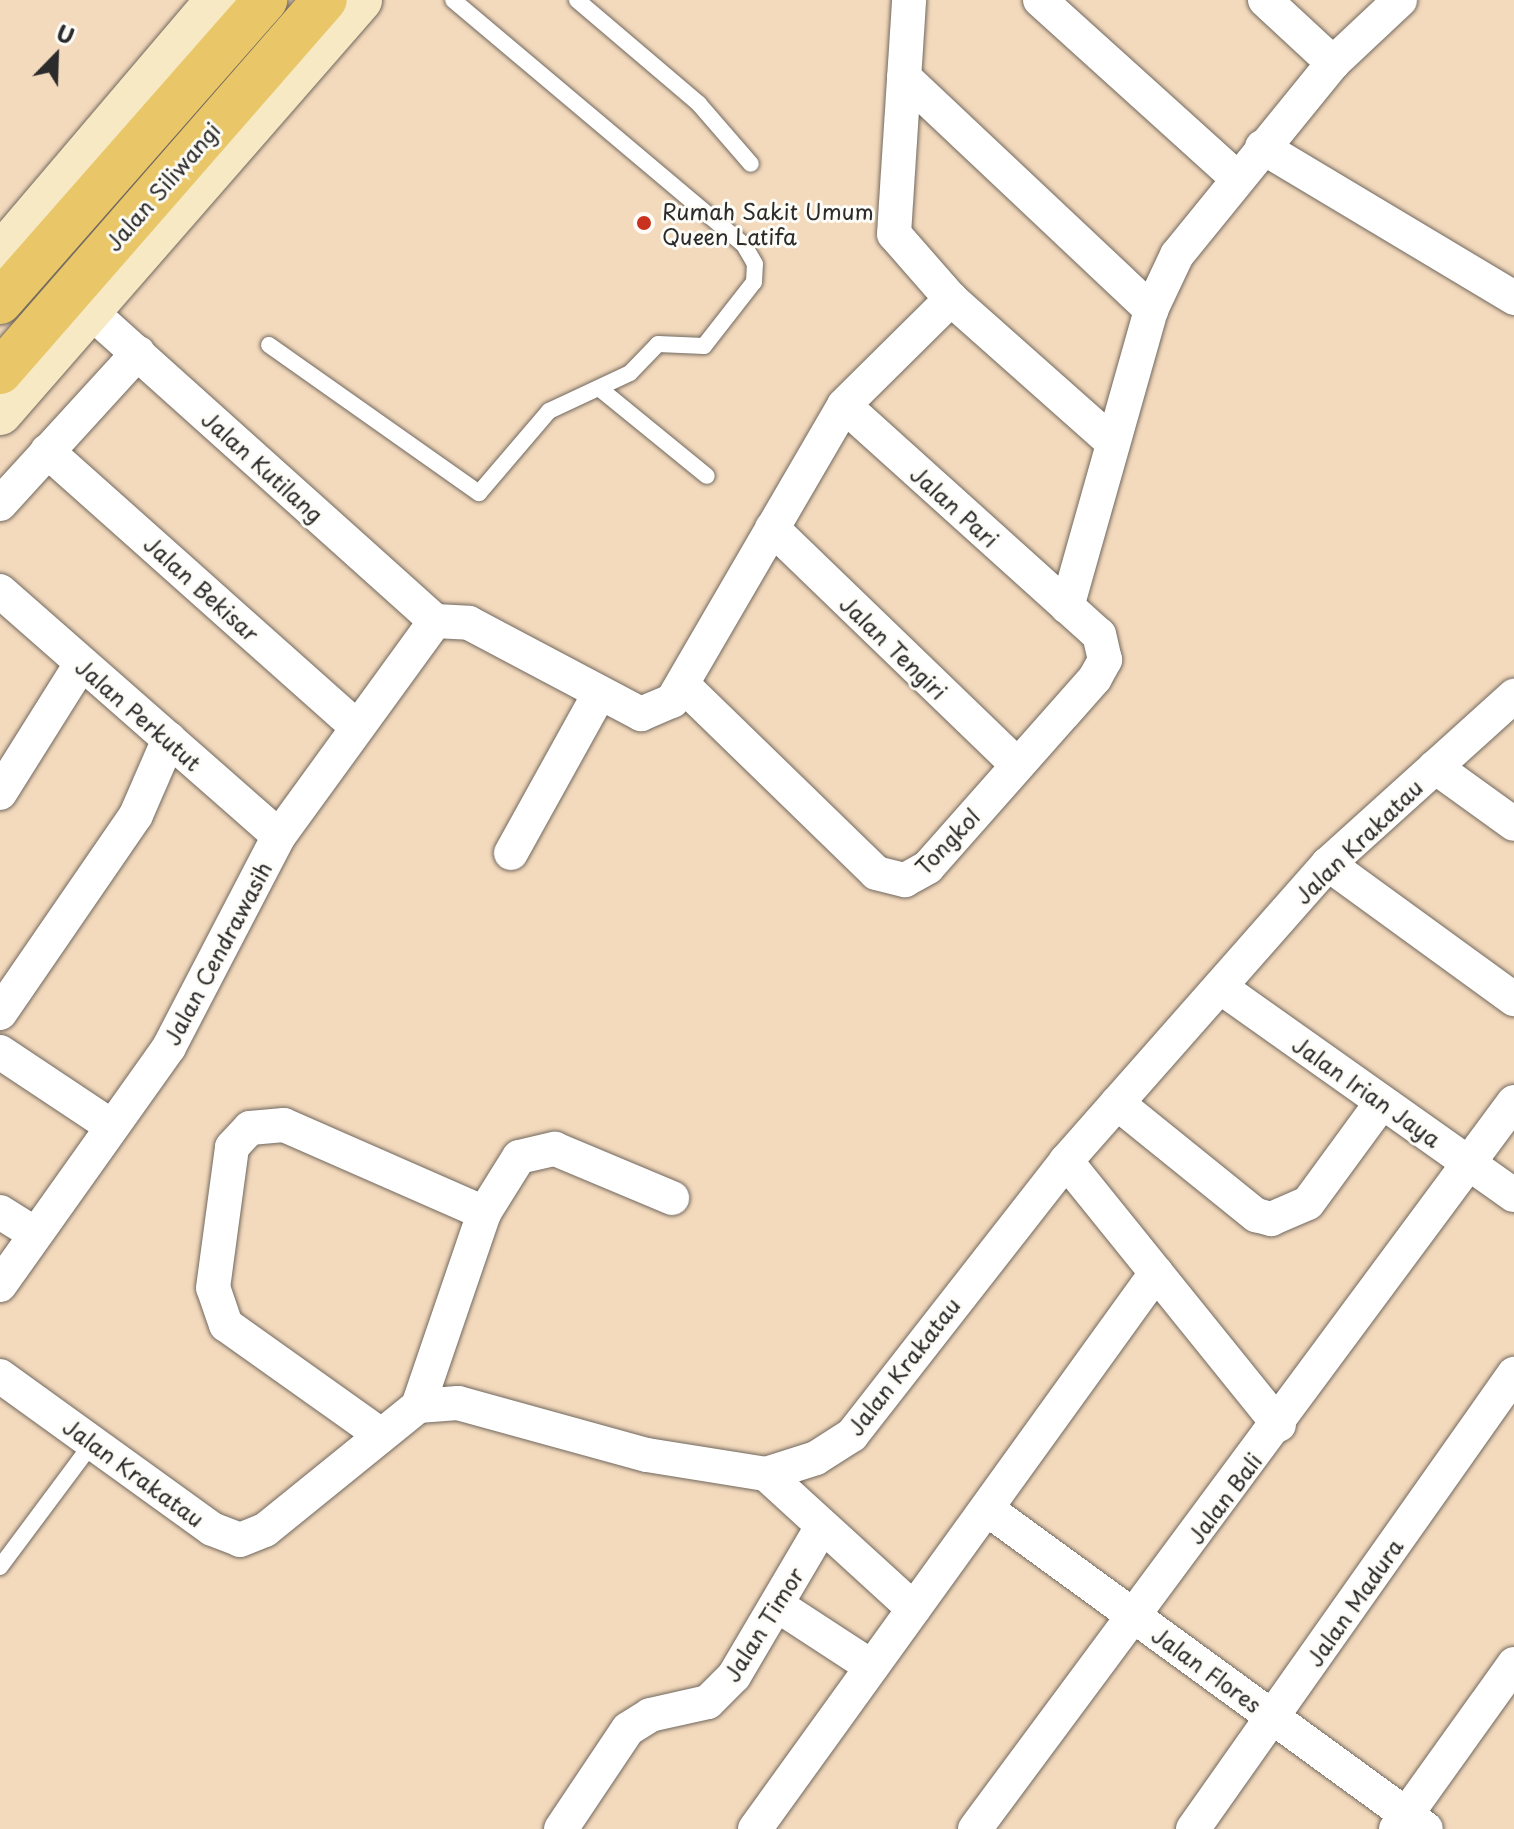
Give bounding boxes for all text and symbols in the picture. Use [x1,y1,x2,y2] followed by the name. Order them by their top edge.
[51,15,80,52] text: U
[16,16,96,96] north arrow
[99,116,225,256] street label: Jalan Siliwangi
[662,197,874,248] place label: Rumah Sakit Umum Queen Latifa
[633,212,655,234] marker: Rumah Sakit Umum Queen Latifa
[197,405,329,527] street label: Jalan Kutilang
[906,460,1004,552] street label: Jalan Pari
[139,530,265,646] street label: Jalan Bekisar
[835,589,953,705] street label: Jalan Tengiri
[71,652,207,776] street label: Jalan Perkutut
[1288,773,1428,909] street label: Jalan Krakatau
[909,803,985,879] street label: Tongkol
[157,856,277,1050] street label: Jalan Cendrawasih
[1288,1030,1446,1152] street label: Jalan Irian Jaya
[841,1292,965,1440] street label: Jalan Krakatau
[58,1412,210,1532] street label: Jalan Krakatau
[1181,1447,1267,1549] street label: Jalan Bali
[1300,1533,1408,1671] street label: Jalan Madura
[717,1562,809,1686] street label: Jalan Timor
[1147,1621,1267,1717] street label: Jalan Flores

